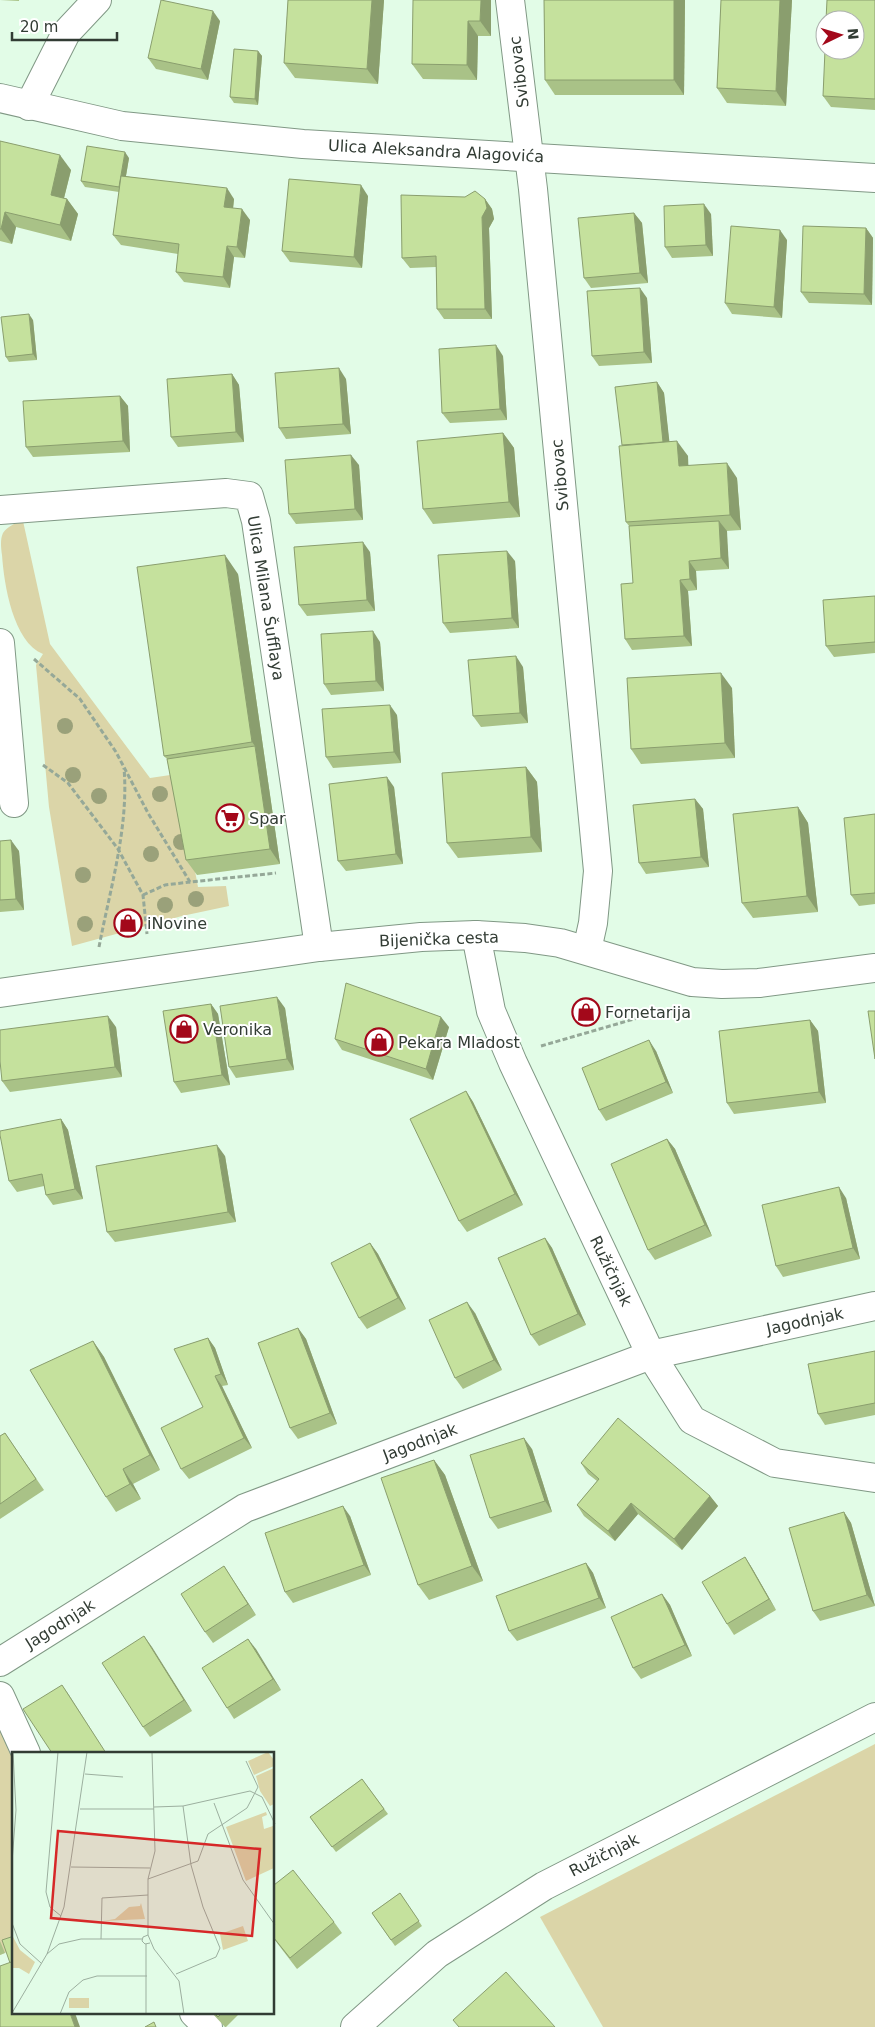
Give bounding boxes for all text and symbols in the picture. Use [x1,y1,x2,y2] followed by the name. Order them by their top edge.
[12,10,118,42] scale bar
[815,10,865,60] north arrow
[20,18,58,36] text: 20 m
[844,27,861,40] text: N
[505,35,533,109] street label: Svibovac
[327,136,545,166] street label: Ulica Aleksandra Alagovića
[547,438,573,512] street label: Svibovac
[244,514,288,682] street label: Ulica Milana Šufflaya
[215,803,245,833] supermarket icon: Spar
[249,809,286,828] place label: Spar
[113,908,143,938] shop icon: iNovine
[147,914,207,933] place label: iNovine
[379,927,499,951] street label: Bijenička cesta
[571,997,601,1027] shop icon: Fornetarija
[605,1003,691,1022] place label: Fornetarija
[169,1014,199,1044] shop icon: Veronika
[203,1020,272,1039] place label: Veronika
[364,1027,394,1057] shop icon: Pekara Mladost
[398,1033,520,1052] place label: Pekara Mladost
[586,1233,636,1310] street label: Ružičnjak
[764,1303,846,1339] street label: Jagodnjak
[379,1419,461,1465] street label: Jagodnjak
[21,1595,99,1653] street label: Jagodnjak
[12,1752,275,2014] inset map
[566,1829,643,1881] street label: Ružičnjak

